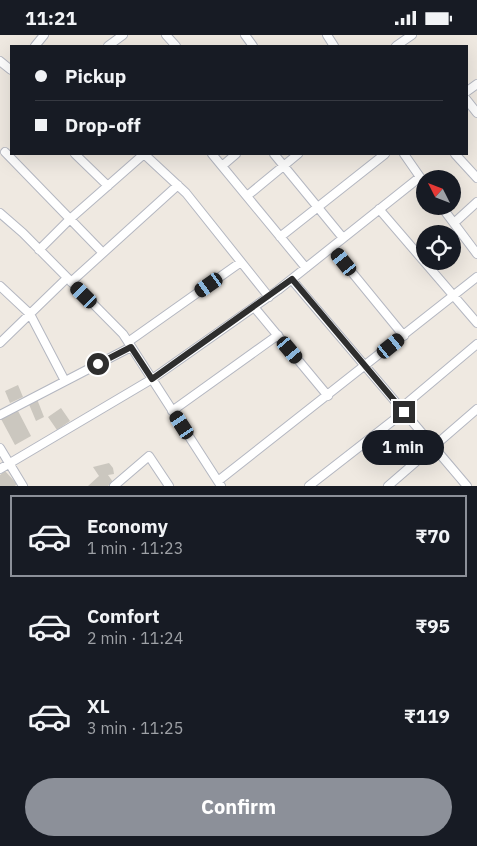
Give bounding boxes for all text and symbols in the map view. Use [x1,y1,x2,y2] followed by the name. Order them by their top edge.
[25,6,77,30] text: 11:21
[65,64,126,88] text: Pickup
[65,113,141,137] text: Drop-off
[416,170,461,215] north arrow
[416,170,461,270] map controls
[416,225,461,270] button: locate
[328,246,359,278] car
[192,270,225,300] car
[68,279,99,311] car
[374,331,407,361] car
[274,334,305,366] car
[87,353,109,375] route start
[393,401,415,423] route end
[167,408,196,442] car
[363,429,445,465] callout: 1 min
[382,437,424,457] text: 1 min
[27,514,72,559] icon: car
[87,514,168,538] text: Economy
[415,524,450,548] text: ₹70
[87,538,183,558] text: 1 min · 11:23
[27,604,72,649] icon: car
[87,604,160,628] text: Comfort
[415,614,450,638] text: ₹95
[87,628,183,648] text: 2 min · 11:24
[27,694,72,739] icon: car
[87,694,110,718] text: XL
[404,704,450,728] text: ₹119
[87,718,183,738] text: 3 min · 11:25
[25,778,452,836] button: Confirm

